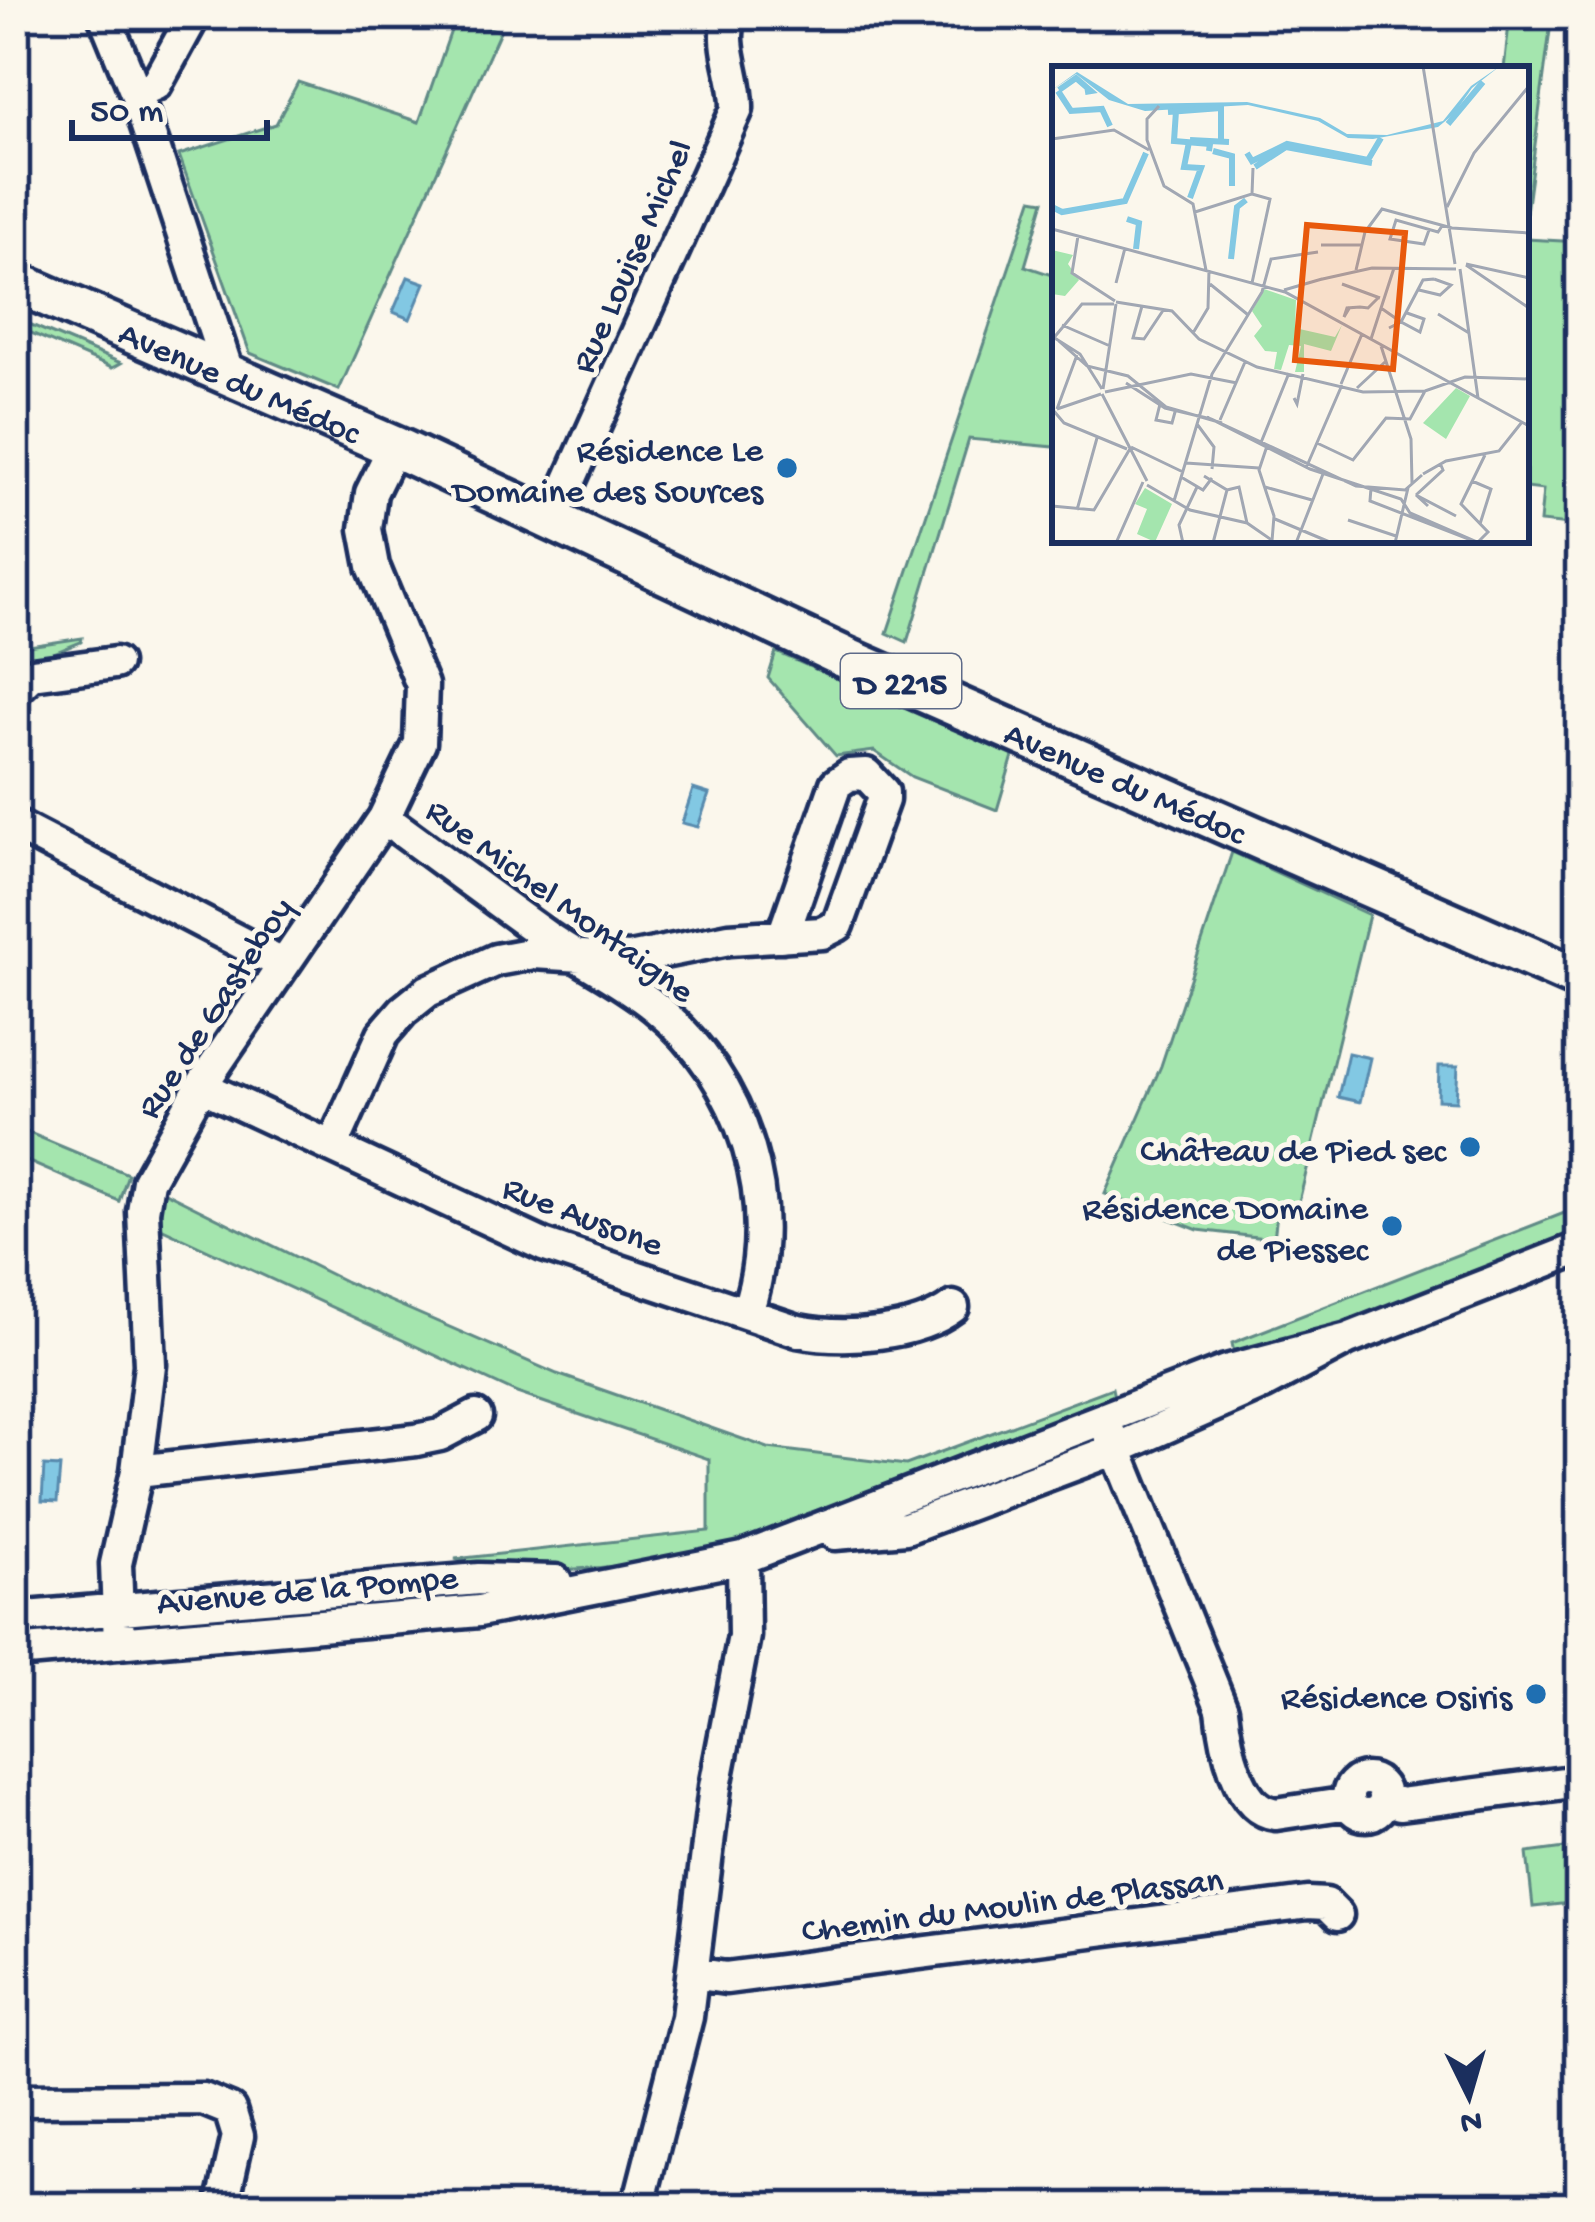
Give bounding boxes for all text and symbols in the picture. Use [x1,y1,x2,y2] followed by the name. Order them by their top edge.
[72,66,267,140] scale bar
[1052,66,1529,543] inset map
[90,92,163,135] text: 50 m
[564,134,706,381] street label: Rue Louise Michel
[111,315,367,458] street label: Avenue du Médoc
[451,432,765,516] place label: Résidence Le Domaine des Sources
[774,455,800,481] marker: Résidence Le Domaine des Sources
[841,654,961,708] road number: D 2215
[996,715,1252,859] street label: Avenue du Médoc
[415,791,701,1015] street label: Rue Michel Montaigne
[130,890,305,1128] street label: Rue de Gasteboy
[1140,1132,1448,1175] place label: Château de Pied sec
[1457,1134,1483,1160] marker: Château de Pied sec
[495,1169,668,1270] street label: Rue Ausone
[1082,1190,1370,1274] place label: Résidence Domaine de Piessec
[1379,1213,1405,1239] marker: Résidence Domaine de Piessec
[155,1559,460,1628] street label: Avenue de la Pompe
[1281,1679,1514,1722] place label: Résidence Osiris
[1523,1681,1549,1707] marker: Résidence Osiris
[800,1861,1226,1956] street label: Chemin du Moulin de Plassan
[1409,2036,1529,2156] north arrow
[1459,2100,1483,2140] text: N

